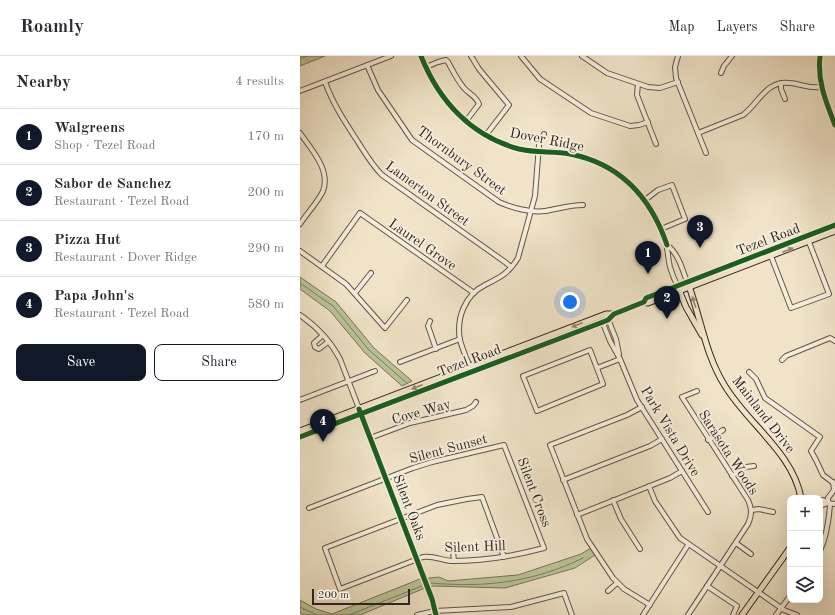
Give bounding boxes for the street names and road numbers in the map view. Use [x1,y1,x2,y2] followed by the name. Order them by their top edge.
[414,124,509,198] street label: Thornbury Street
[509,126,585,154] street label: Dover Ridge
[383,159,472,229] street label: Lamerton Street
[386,216,459,273] street label: Laurel Grove
[735,221,802,258] street label: Tezel Road
[436,342,503,379] street label: Tezel Road
[729,374,797,456] street label: Mainland Drive
[638,384,702,479] street label: Park Vista Drive
[390,397,453,427] street label: Cove Way
[696,408,761,497] street label: Sarasota Woods
[408,432,489,466] street label: Silent Sunset
[514,456,554,529] street label: Silent Cross
[390,473,428,542] street label: Silent Oaks
[444,539,506,555] street label: Silent Hill

